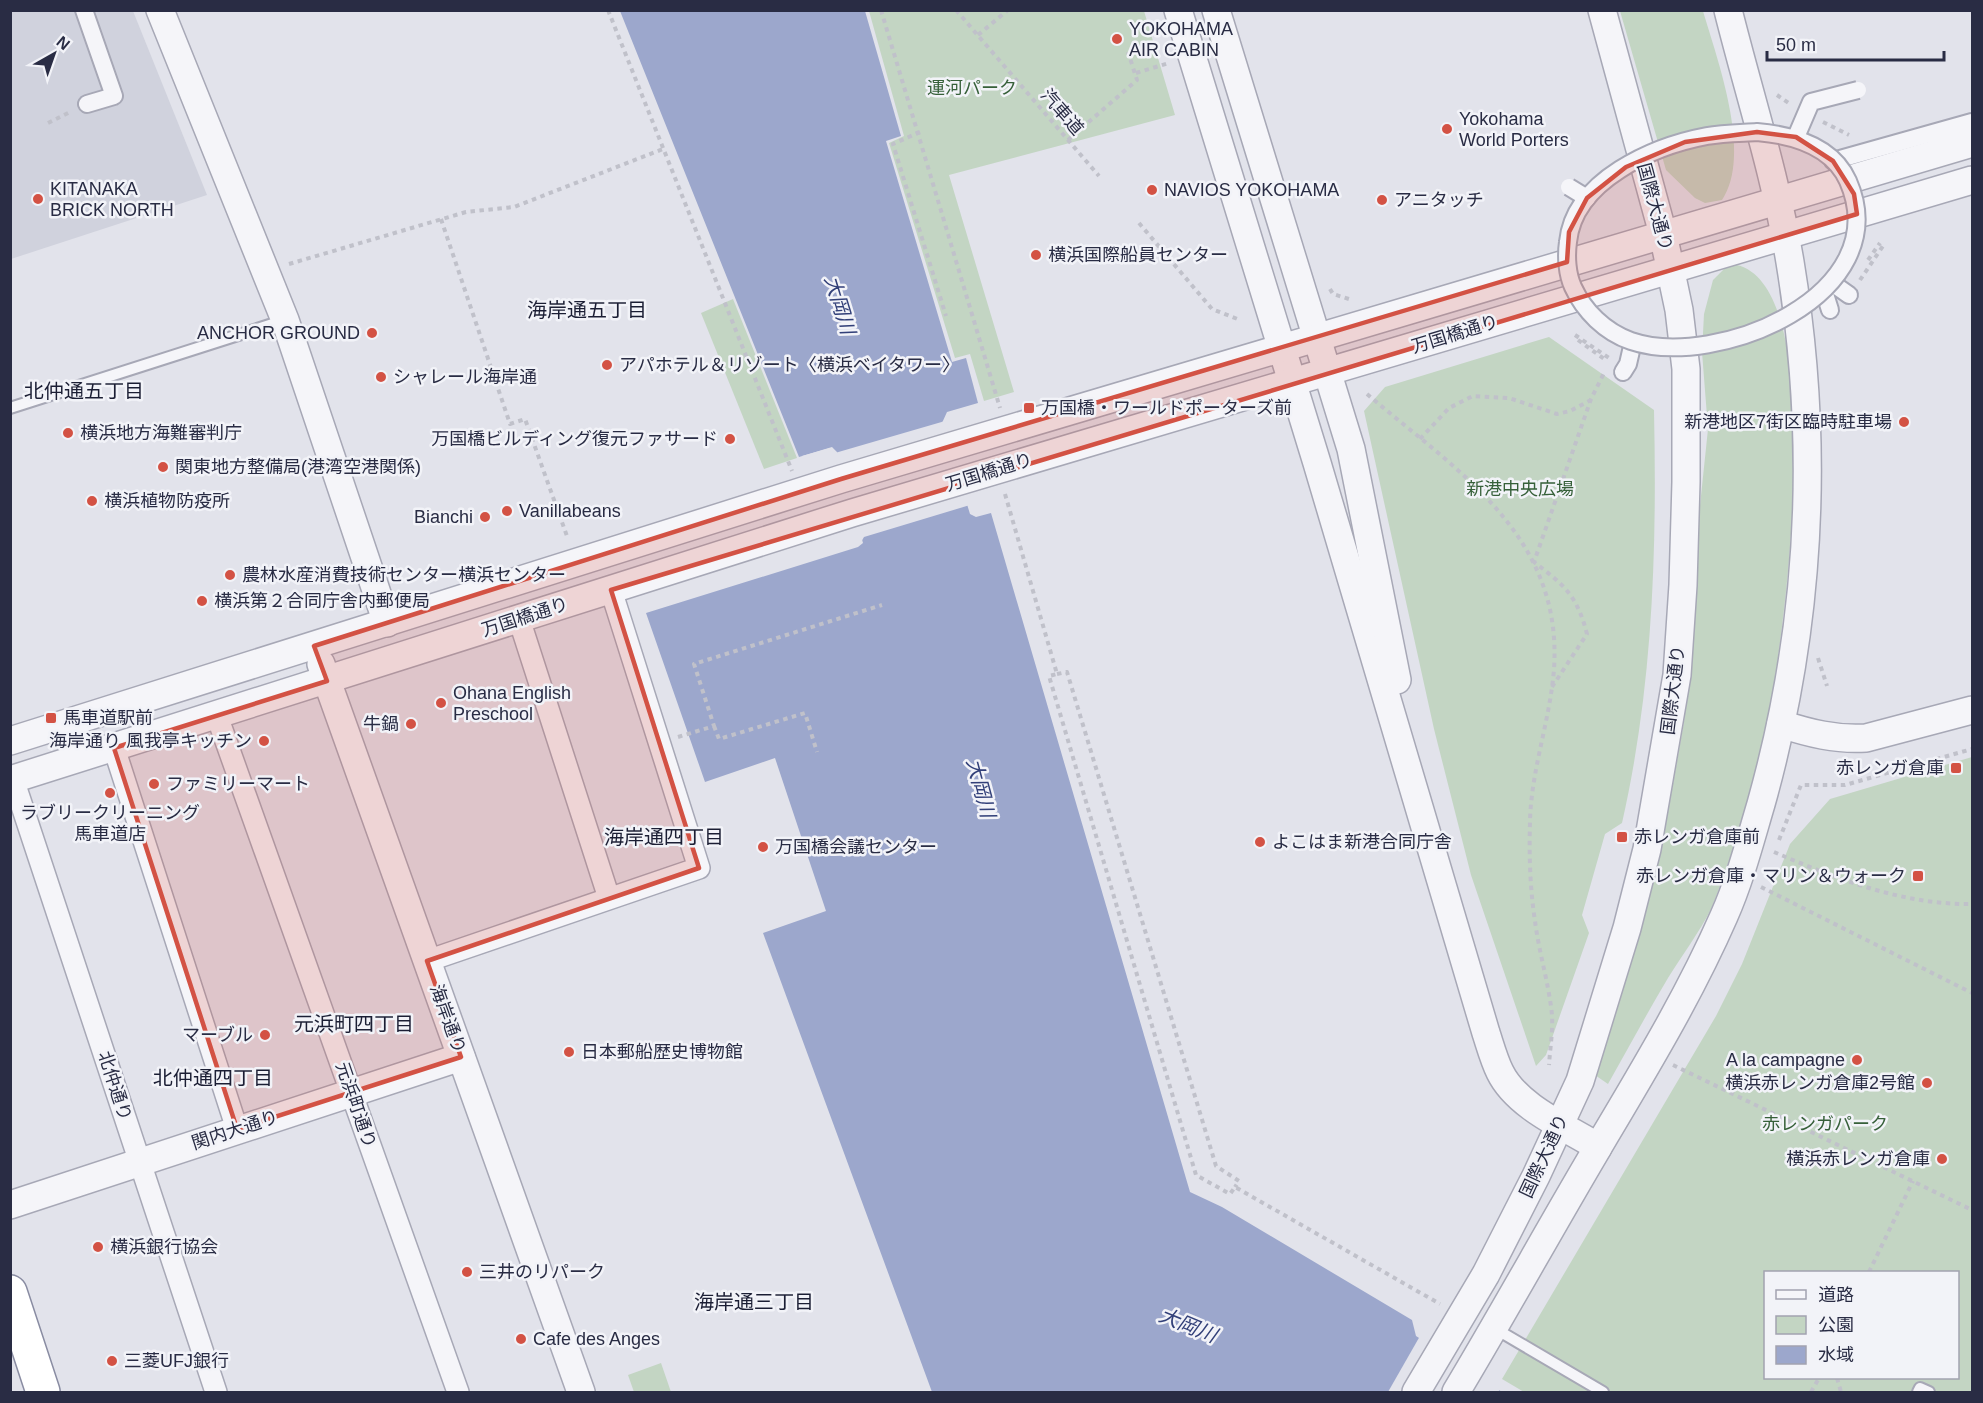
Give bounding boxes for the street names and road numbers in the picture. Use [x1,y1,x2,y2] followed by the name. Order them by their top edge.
[1037,85,1087,139] street label: 汽車道
[1634,161,1676,253] street label: 国際大通り
[1409,311,1501,357] street label: 万国橋通り
[943,449,1035,495] street label: 万国橋通り
[479,594,571,640] street label: 万国橋通り
[1658,644,1688,736] street label: 国際大通り
[426,982,470,1056] street label: 海岸通り
[94,1049,136,1123] street label: 北仲通り
[332,1059,380,1151] street label: 元浜町通り
[189,1107,281,1153] street label: 関内大通り
[1516,1111,1572,1201] street label: 国際大通り

